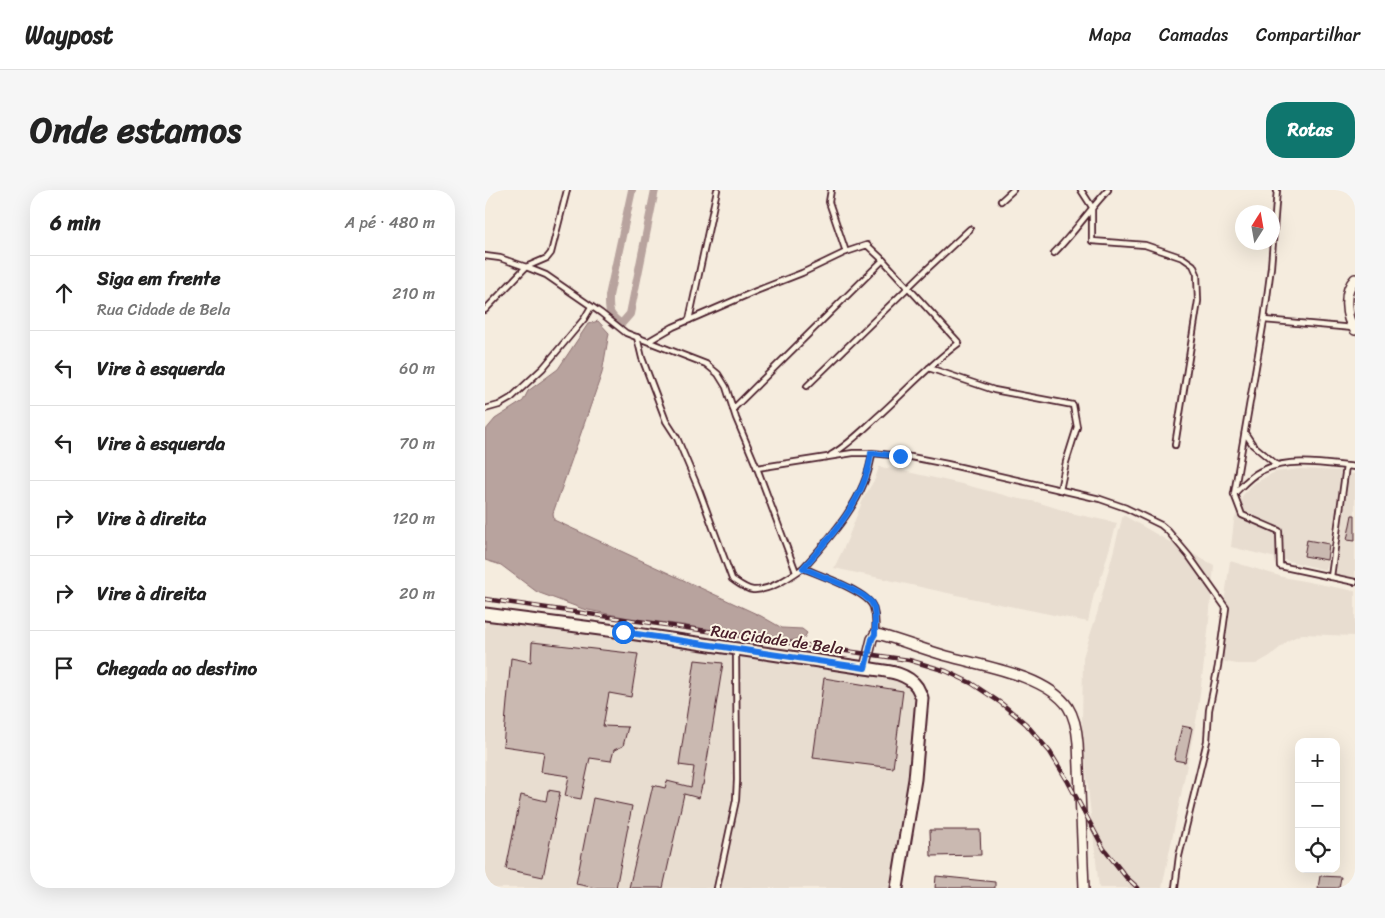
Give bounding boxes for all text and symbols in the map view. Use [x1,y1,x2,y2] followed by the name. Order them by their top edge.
[25,14,113,56] text: Waypost
[1089,19,1131,51] text: Mapa
[1159,19,1228,51] text: Camadas
[1256,19,1360,51] text: Compartilhar
[30,99,241,161] text: Onde estamos
[1266,102,1355,158] button: Rotas
[50,204,101,242] text: 6 min
[1235,205,1280,250] north arrow
[345,208,435,237] text: A pé · 480 m
[97,262,220,295] text: Siga em frente
[50,279,78,307] icon: ahead
[392,279,435,308] text: 210 m
[97,295,230,324] text: Rua Cidade de Bela
[97,352,225,385] text: Vire à esquerda
[50,354,78,382] icon: left
[399,354,435,383] text: 60 m
[97,427,225,460] text: Vire à esquerda
[50,429,78,457] icon: left
[399,429,435,458] text: 70 m
[889,445,912,468] route end
[97,502,206,535] text: Vire à direita
[50,504,78,532] icon: right
[392,504,435,533] text: 120 m
[97,577,206,610] text: Vire à direita
[50,579,78,607] icon: right
[399,579,435,608] text: 20 m
[709,616,846,663] street label: Rua Cidade de Bela
[612,621,635,644] route start
[97,652,257,685] text: Chegada ao destino
[50,654,78,682] icon: arrive
[1295,738,1340,873] map controls
[1295,738,1340,783] button: +
[1295,783,1340,828] button: −
[1295,828,1340,873] button: locate

